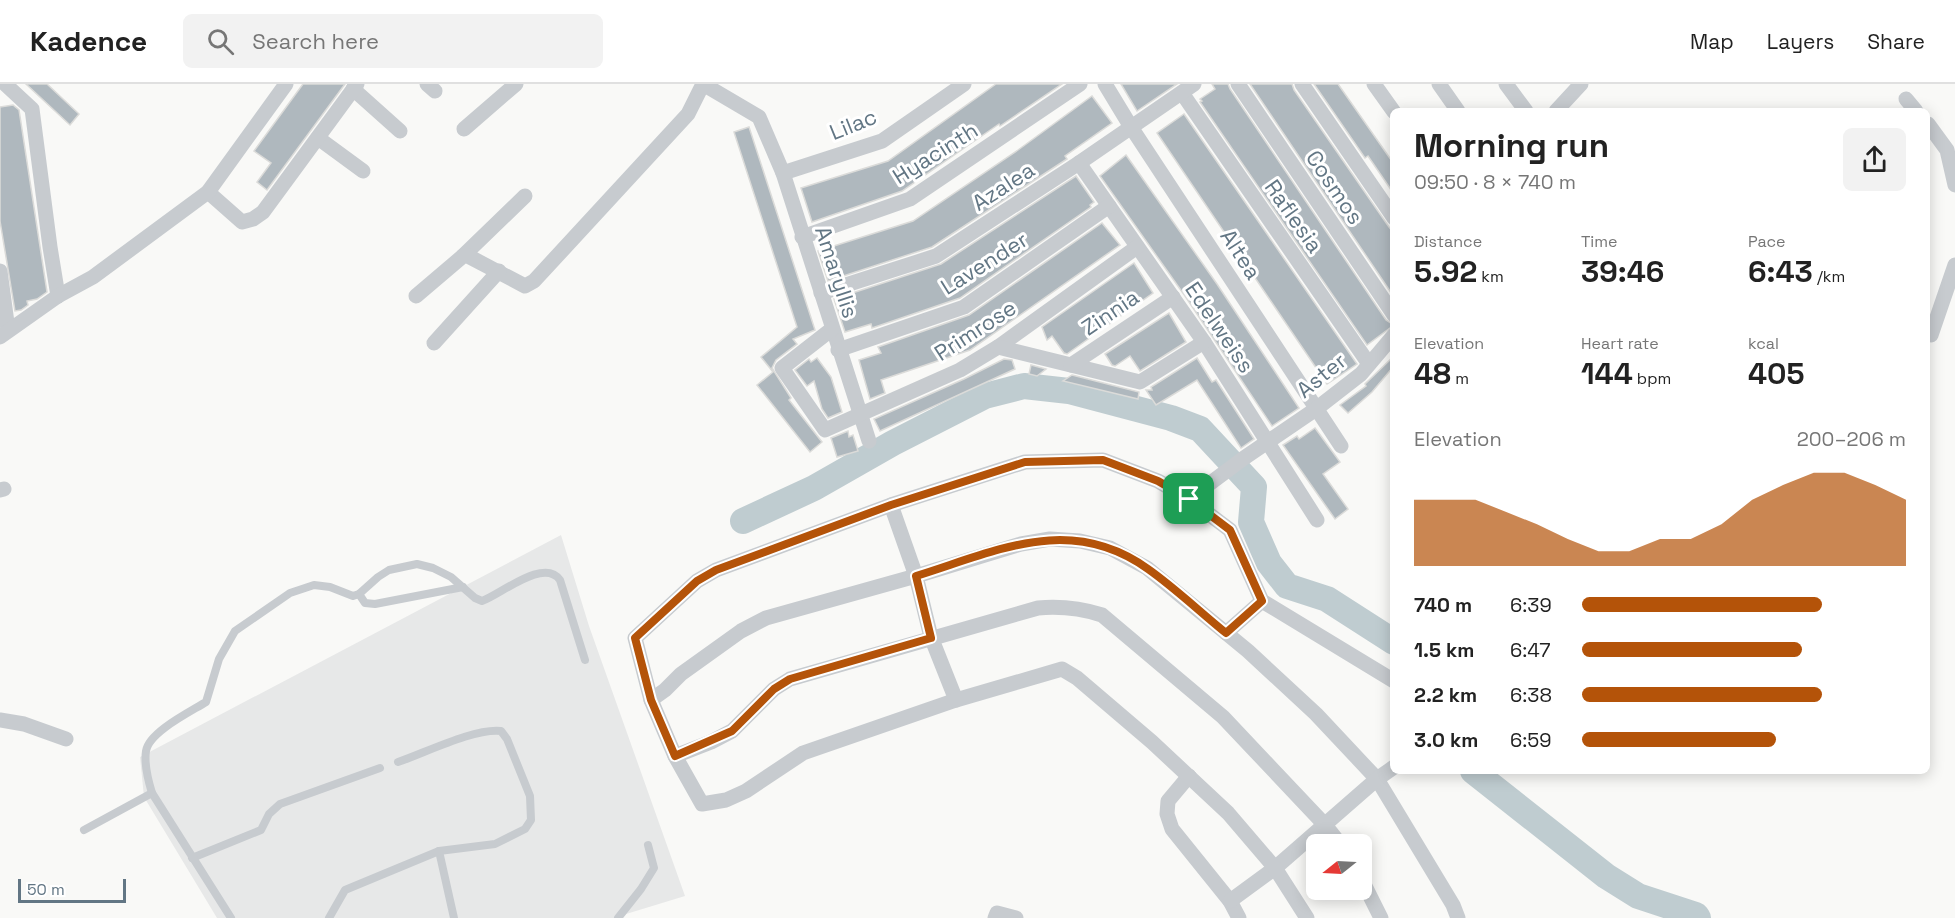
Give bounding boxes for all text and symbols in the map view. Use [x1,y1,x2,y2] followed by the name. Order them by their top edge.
[183,14,603,68] search box
[30,23,147,59] text: Kadence
[204,25,237,58] icon: search
[252,27,379,55] text: Search here
[1690,28,1734,55] text: Map
[1767,28,1834,55] text: Layers
[1867,28,1925,55] text: Share
[825,102,881,146] street label: Lilac
[887,116,983,190] street label: Hyacinth
[1414,125,1609,167] text: Morning run
[1843,128,1906,191] button: share
[1300,145,1370,229] street label: Cosmos
[966,155,1040,217] street label: Azalea
[1414,169,1576,195] text: 09:50 · 8 × 740 m
[1259,174,1329,258] street label: Raflesia
[809,223,865,321] street label: Amaryllis
[1214,223,1268,285] street label: Altea
[935,225,1033,301] street label: Lavender
[1414,231,1482,252] text: Distance
[1581,231,1617,252] text: Time
[1748,231,1785,252] text: Pace
[1414,252,1477,291] text: 5.92
[1581,252,1664,291] text: 39:46
[1748,252,1813,291] text: 6:43
[1477,266,1504,287] text: km
[1813,266,1845,287] text: /km
[1179,276,1261,378] street label: Edelweiss
[1076,283,1144,341] street label: Zinnia
[929,293,1021,367] street label: Primrose
[1414,333,1484,354] text: Elevation
[1581,333,1659,354] text: Heart rate
[1748,333,1779,354] text: kcal
[1290,346,1352,404] street label: Aster
[1414,354,1451,393] text: 48
[1581,354,1633,393] text: 144
[1748,354,1805,393] text: 405
[1451,368,1469,389] text: m
[1633,368,1671,389] text: bpm
[1414,426,1502,452] text: Elevation
[1797,426,1906,452] text: 200–206 m
[1163,473,1214,524] pin
[1172,482,1205,515] icon: arrive
[1414,592,1472,618] text: 740 m
[1510,592,1552,618] text: 6:39
[1414,637,1474,663] text: 1.5 km
[1510,637,1550,663] text: 6:47
[1414,682,1477,708] text: 2.2 km
[1510,682,1552,708] text: 6:38
[1414,727,1478,753] text: 3.0 km
[1510,727,1552,753] text: 6:59
[1306,834,1372,900] north arrow
[1306,834,1372,900] map controls
[18,876,126,904] scale bar
[27,879,65,900] text: 50 m

